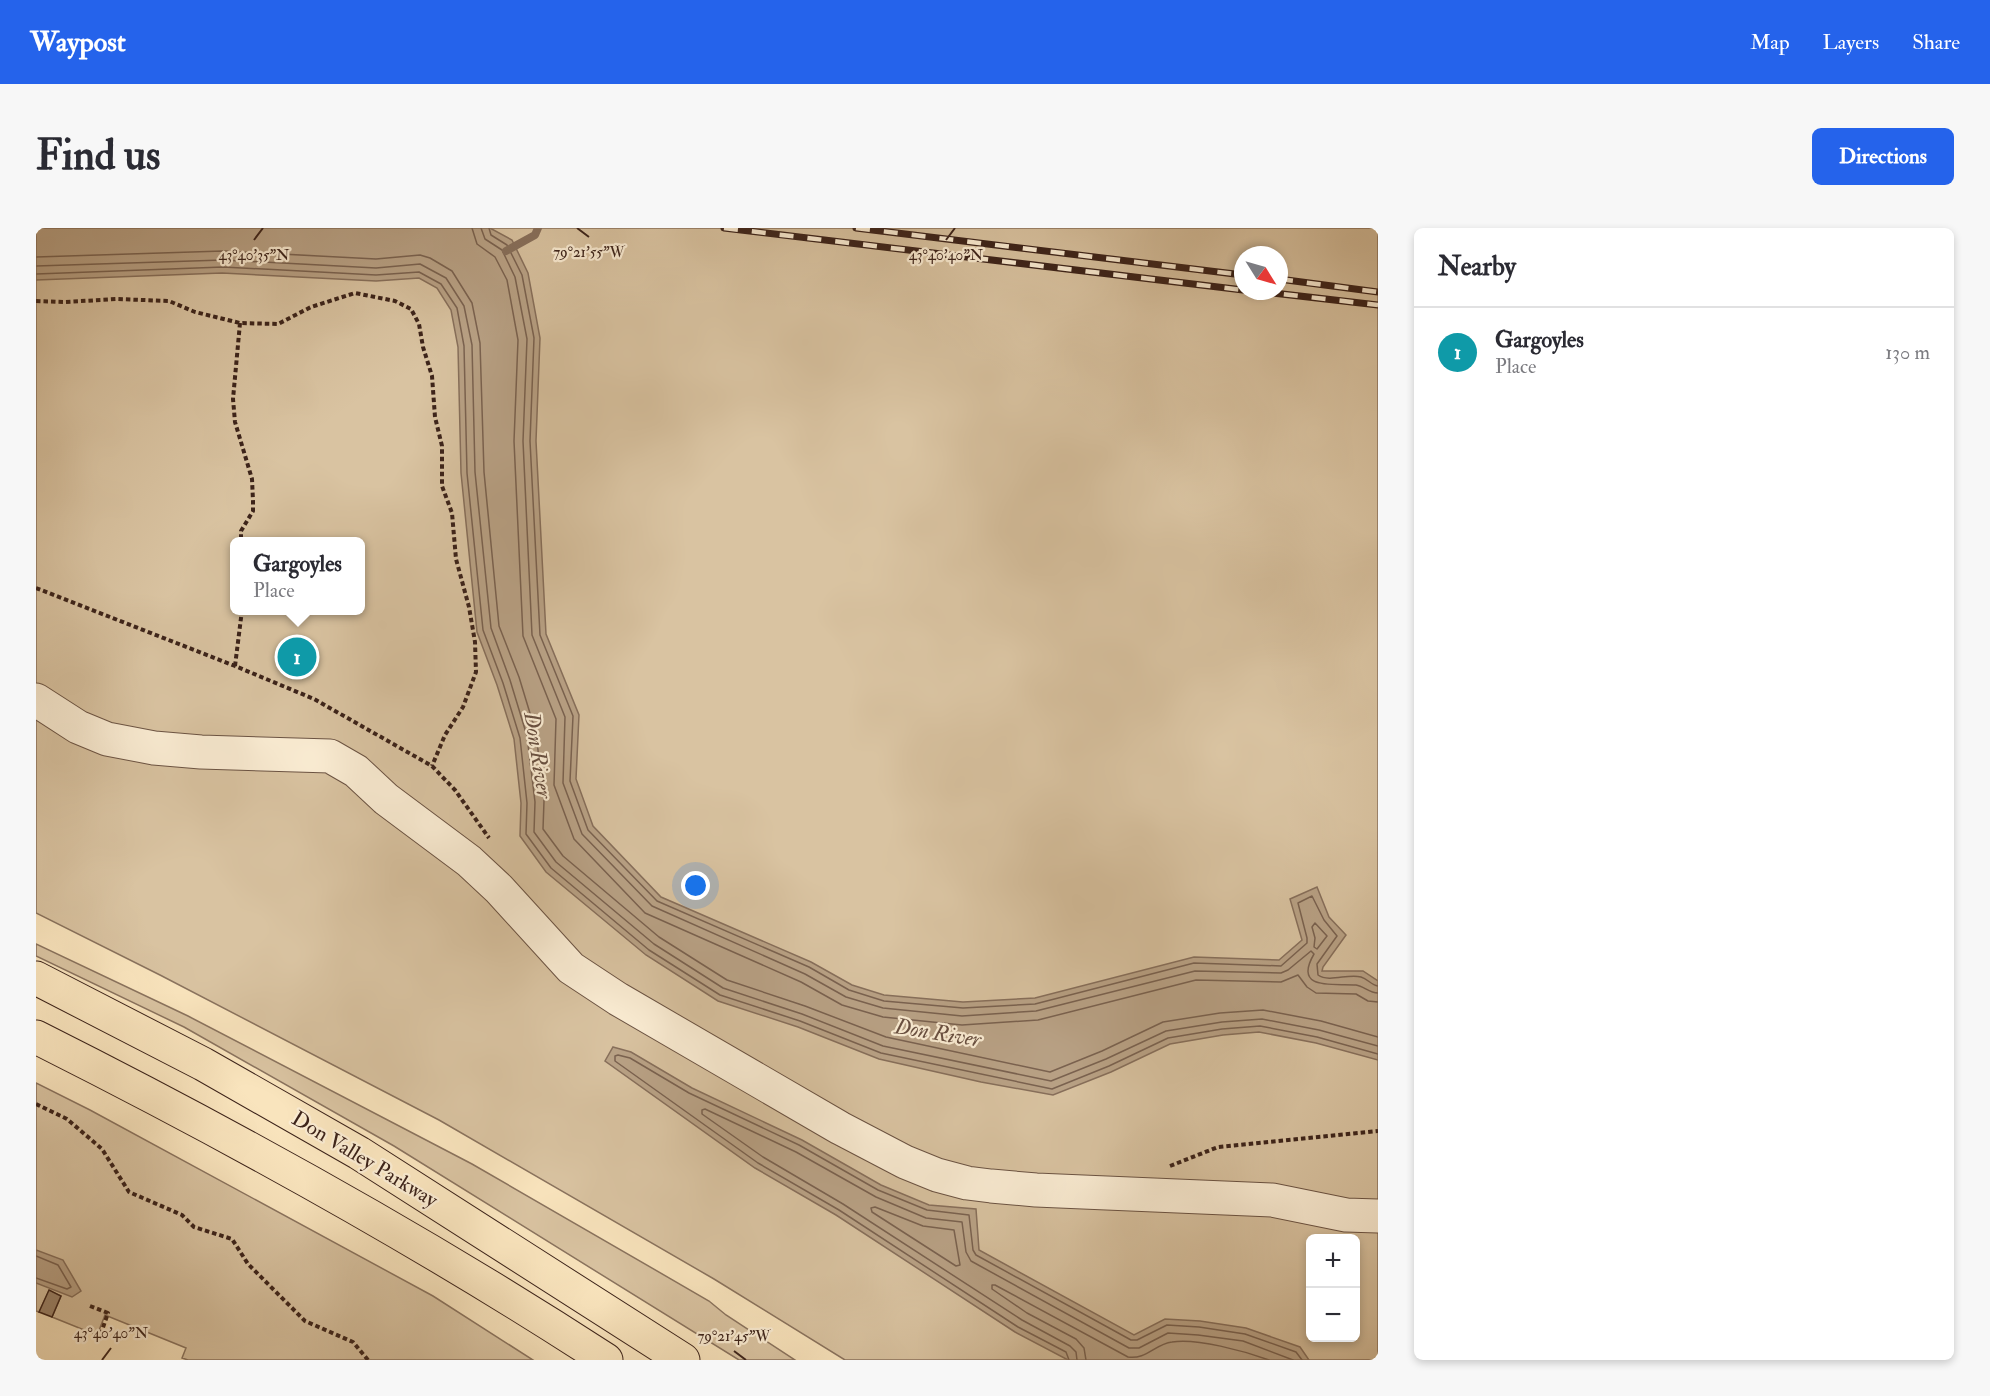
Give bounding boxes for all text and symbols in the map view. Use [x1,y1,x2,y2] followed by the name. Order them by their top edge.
[30,25,126,60] text: Waypost
[1750,29,1790,56] text: Map
[1823,29,1879,56] text: Layers
[1912,29,1960,56] text: Share
[1812,128,1954,185] button: Directions
[36,130,160,182] text: Find us
[553,243,626,262] text: 79°21'55"W
[218,246,290,265] text: 43°40'35"N
[909,246,984,265] text: 43°40'40"N
[1234,246,1288,300] north arrow
[1438,251,1516,283] text: Nearby
[1495,326,1584,354] text: Gargoyles
[1454,340,1461,365] text: 1
[1885,340,1930,365] text: 130 m
[1495,354,1536,379] text: Place
[230,537,365,615] popup
[253,550,342,578] text: Gargoyles
[253,578,295,603] text: Place
[278,634,316,680] pin: 1
[517,709,559,802] water label: Don River
[681,871,710,900] your location
[892,1012,985,1054] water label: Don River
[287,1105,443,1214] street label: Don Valley Parkway
[1306,1234,1360,1342] map controls
[1306,1234,1360,1288] button: +
[1306,1288,1360,1342] button: −
[74,1324,149,1343] text: 43°40'40"N
[697,1327,771,1346] text: 79°21'45"W

